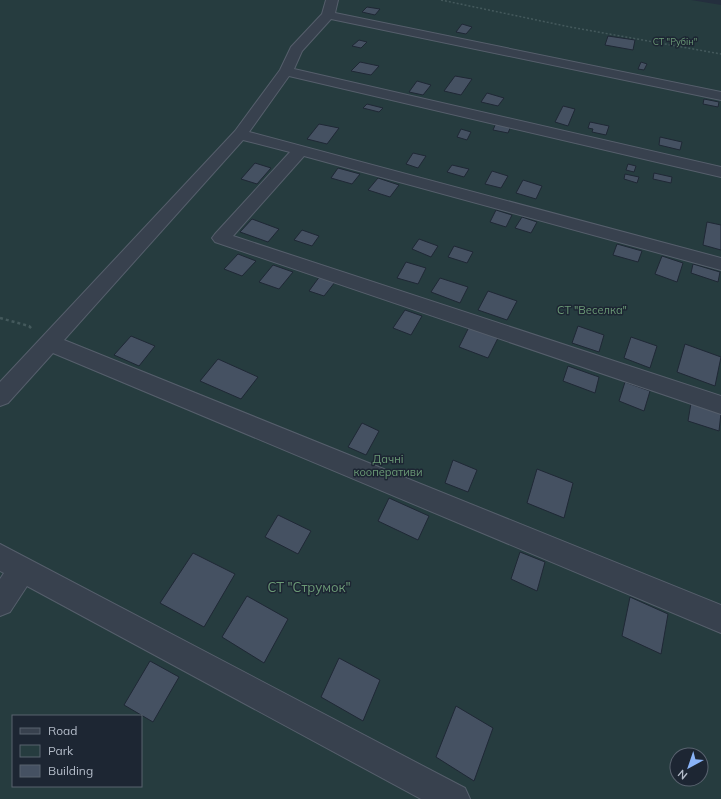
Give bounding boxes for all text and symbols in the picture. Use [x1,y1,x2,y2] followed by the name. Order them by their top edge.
[653,36,697,48] park label: СТ "Рубін"
[557,303,627,317] park label: СТ "Веселка"
[354,452,423,479] park label: Дачні кооперативи
[267,579,351,595] park label: СТ "Струмок"
[12,715,142,787] legend
[48,723,77,738] text: Road
[48,743,74,758] text: Park
[669,747,709,787] north arrow
[48,763,93,778] text: Building
[675,767,690,783] text: N

